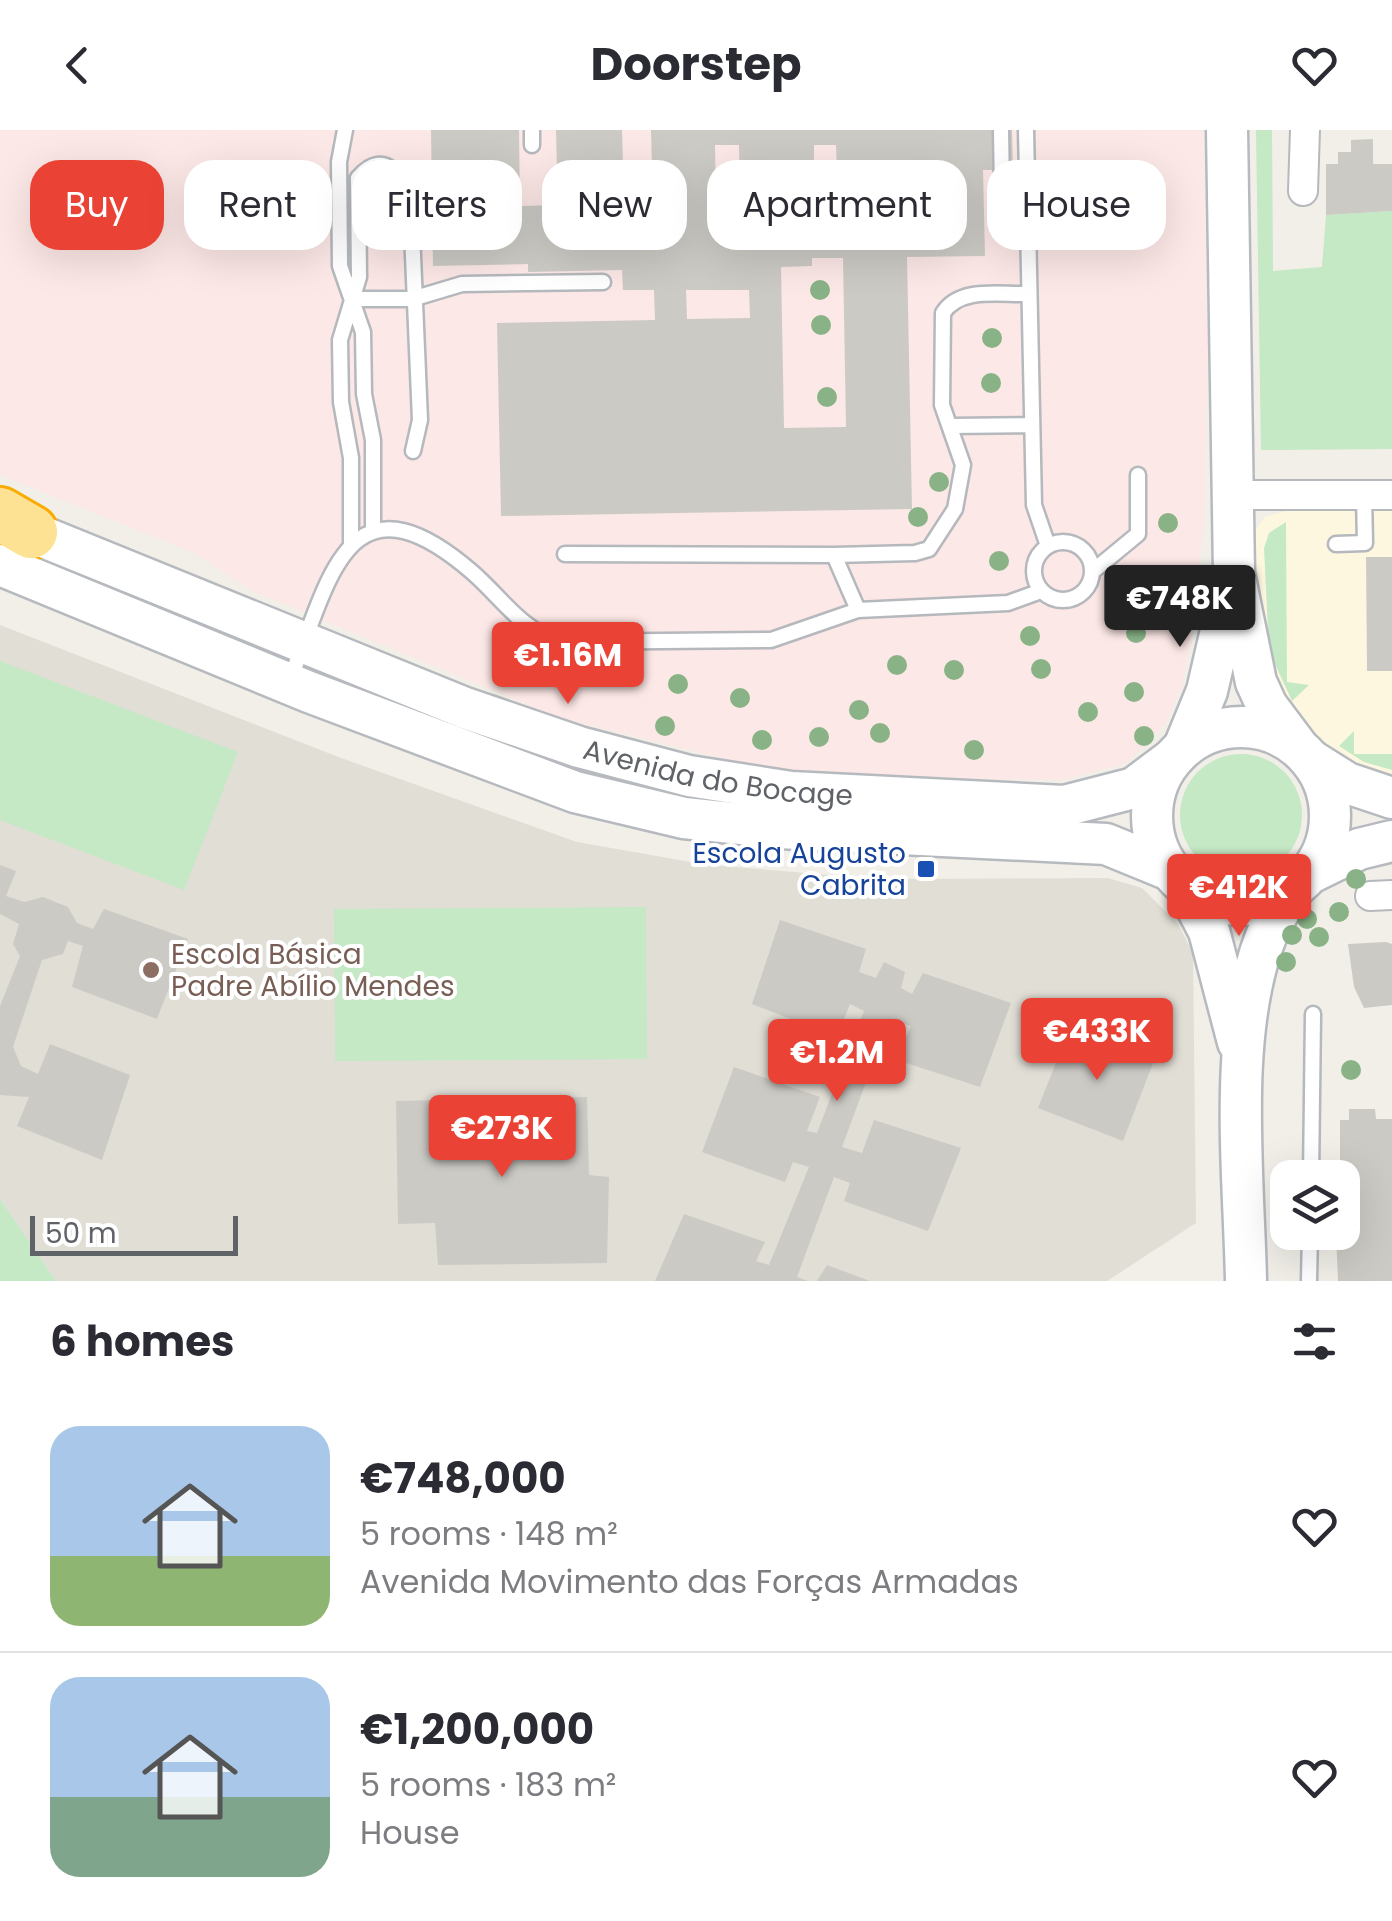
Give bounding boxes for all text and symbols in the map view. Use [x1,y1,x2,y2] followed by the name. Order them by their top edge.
[591,33,801,96] text: Doorstep
[50,38,105,93] icon: back
[1287,38,1342,93] icon: heart
[30,160,164,250] chip: Buy
[184,160,332,250] chip: Rent
[352,160,522,250] chip: Filters
[542,160,687,250] chip: New
[707,160,967,250] chip: Apartment
[987,160,1166,250] chip: House
[1110,565,1250,650] pin: €748K
[1126,575,1234,620] text: €748K
[487,622,649,707] pin: €1.16M
[514,632,622,677] text: €1.16M
[579,729,854,815] street label: Avenida do Bocage
[692,834,906,905] place label: Escola Augusto Cabrita
[1169,854,1309,939] pin: €412K
[915,858,937,880] marker: Escola Augusto Cabrita
[1189,864,1289,909] text: €412K
[171,935,455,1006] place label: Escola Básica Padre Abílio Mendes
[140,959,162,981] marker: Escola Básica Padre Abílio Mendes
[1027,998,1167,1083] pin: €433K
[1043,1008,1151,1053] text: €433K
[767,1019,907,1104] pin: €1.2M
[790,1029,884,1074] text: €1.2M
[432,1095,572,1180] pin: €273K
[451,1105,553,1150] text: €273K
[1270,1160,1360,1250] map controls
[1270,1160,1360,1250] button: layers
[30,1211,238,1256] scale bar
[45,1214,116,1253] text: 50 m
[50,1312,235,1371] text: 6 homes
[1287,1314,1342,1369] icon: filters
[360,1449,566,1508] text: €748,000
[130,1466,250,1586] icon: home
[1287,1499,1342,1554] icon: heart
[360,1511,618,1556] text: 5 rooms · 148 m²
[360,1559,1019,1604] text: Avenida Movimento das Forças Armadas
[360,1700,594,1759] text: €1,200,000
[130,1717,250,1837] icon: home
[1287,1750,1342,1805] icon: heart
[360,1762,616,1807] text: 5 rooms · 183 m²
[360,1810,460,1855] text: House

